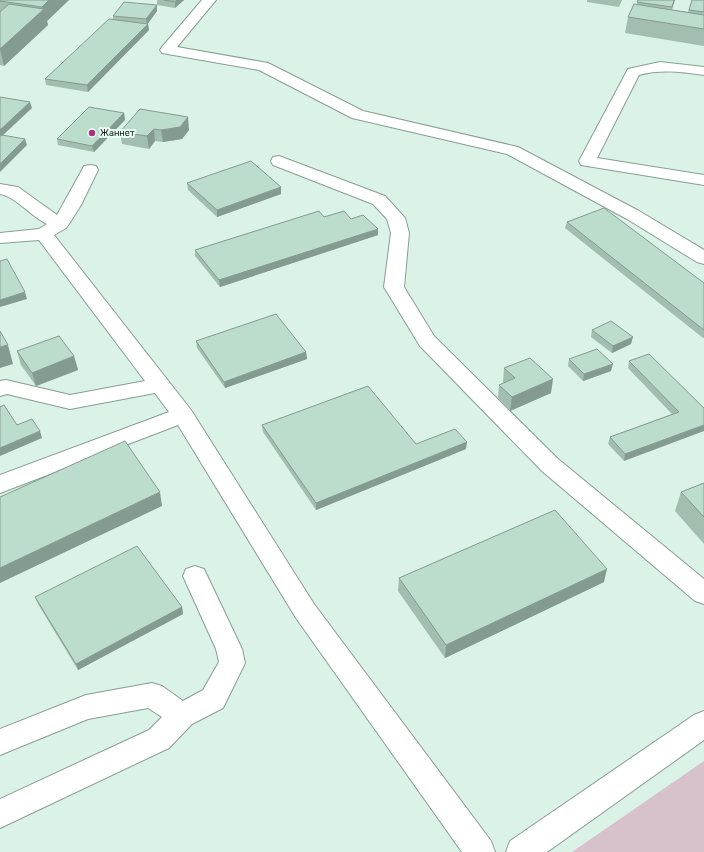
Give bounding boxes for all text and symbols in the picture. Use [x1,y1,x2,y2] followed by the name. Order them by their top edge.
[87,128,97,138] marker: Жаннет
[100,128,135,138] place label: Жаннет

